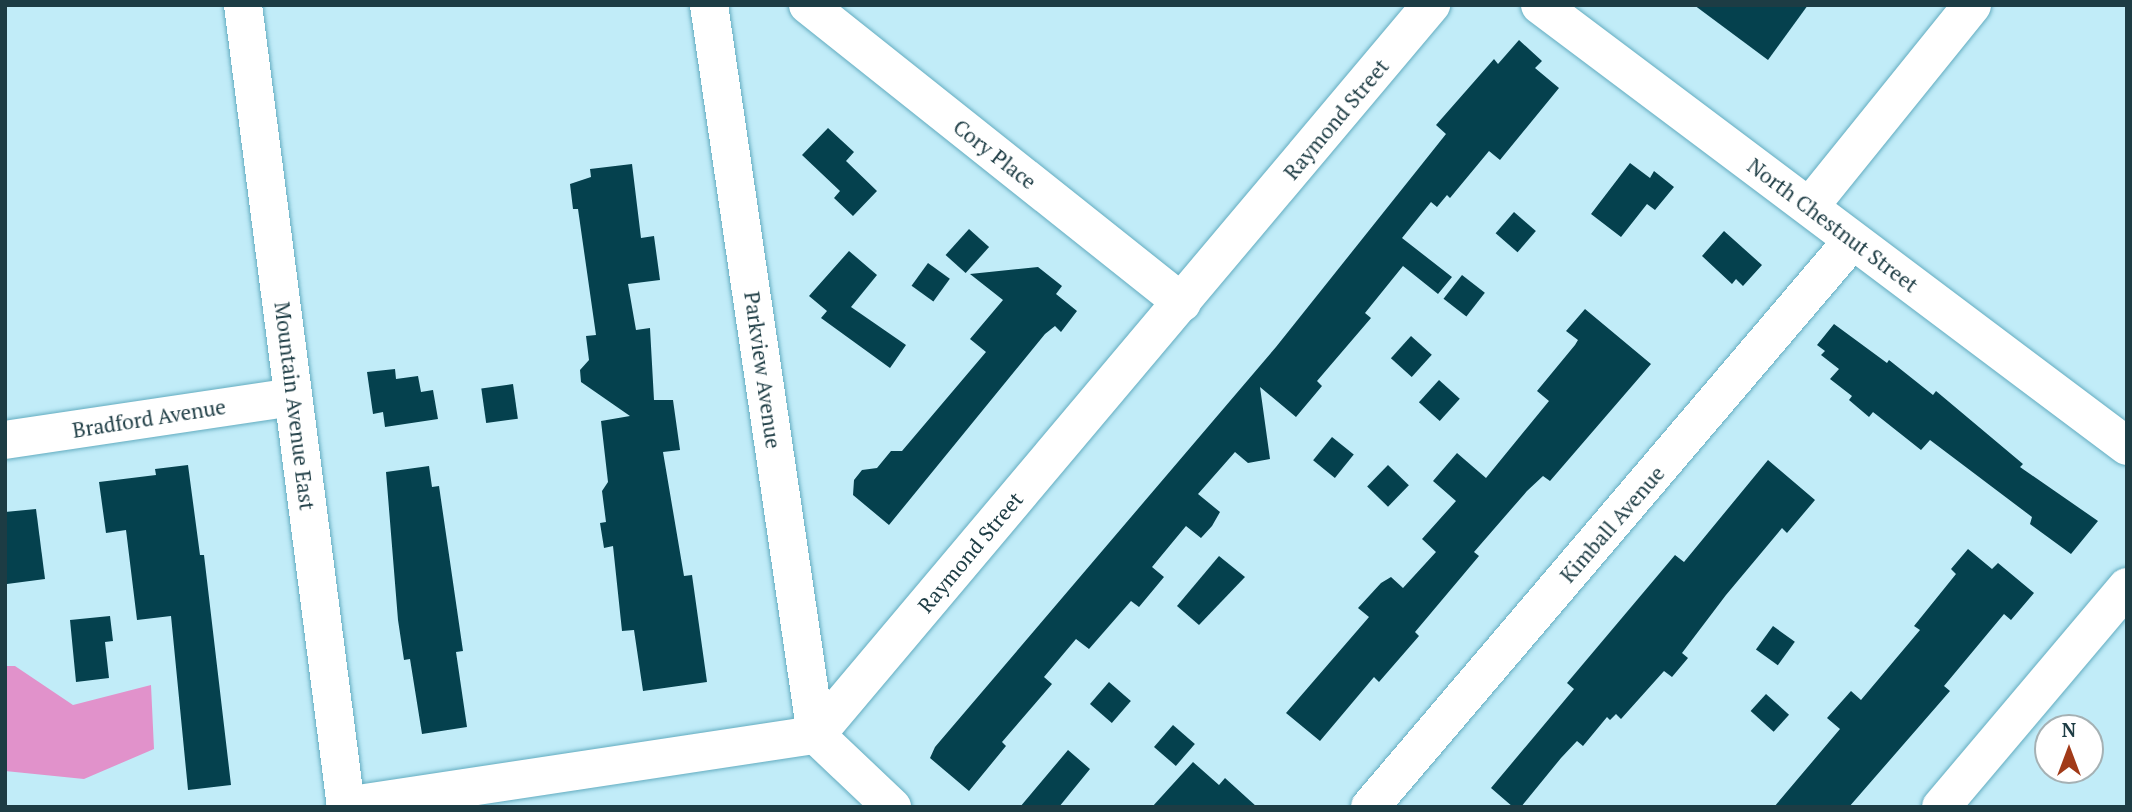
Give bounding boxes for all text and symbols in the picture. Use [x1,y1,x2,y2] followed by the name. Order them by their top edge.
[1278,54,1394,184] street label: Raymond Street
[949,114,1041,194] street label: Cory Place
[1743,153,1923,297] street label: North Chestnut Street
[739,290,787,450] street label: Parkview Avenue
[270,300,320,512] street label: Mountain Avenue East
[70,393,228,443] street label: Bradford Avenue
[1554,460,1670,588] street label: Kimball Avenue
[912,487,1028,617] street label: Raymond Street
[2034,714,2104,784] north arrow
[2062,717,2076,742] text: N

